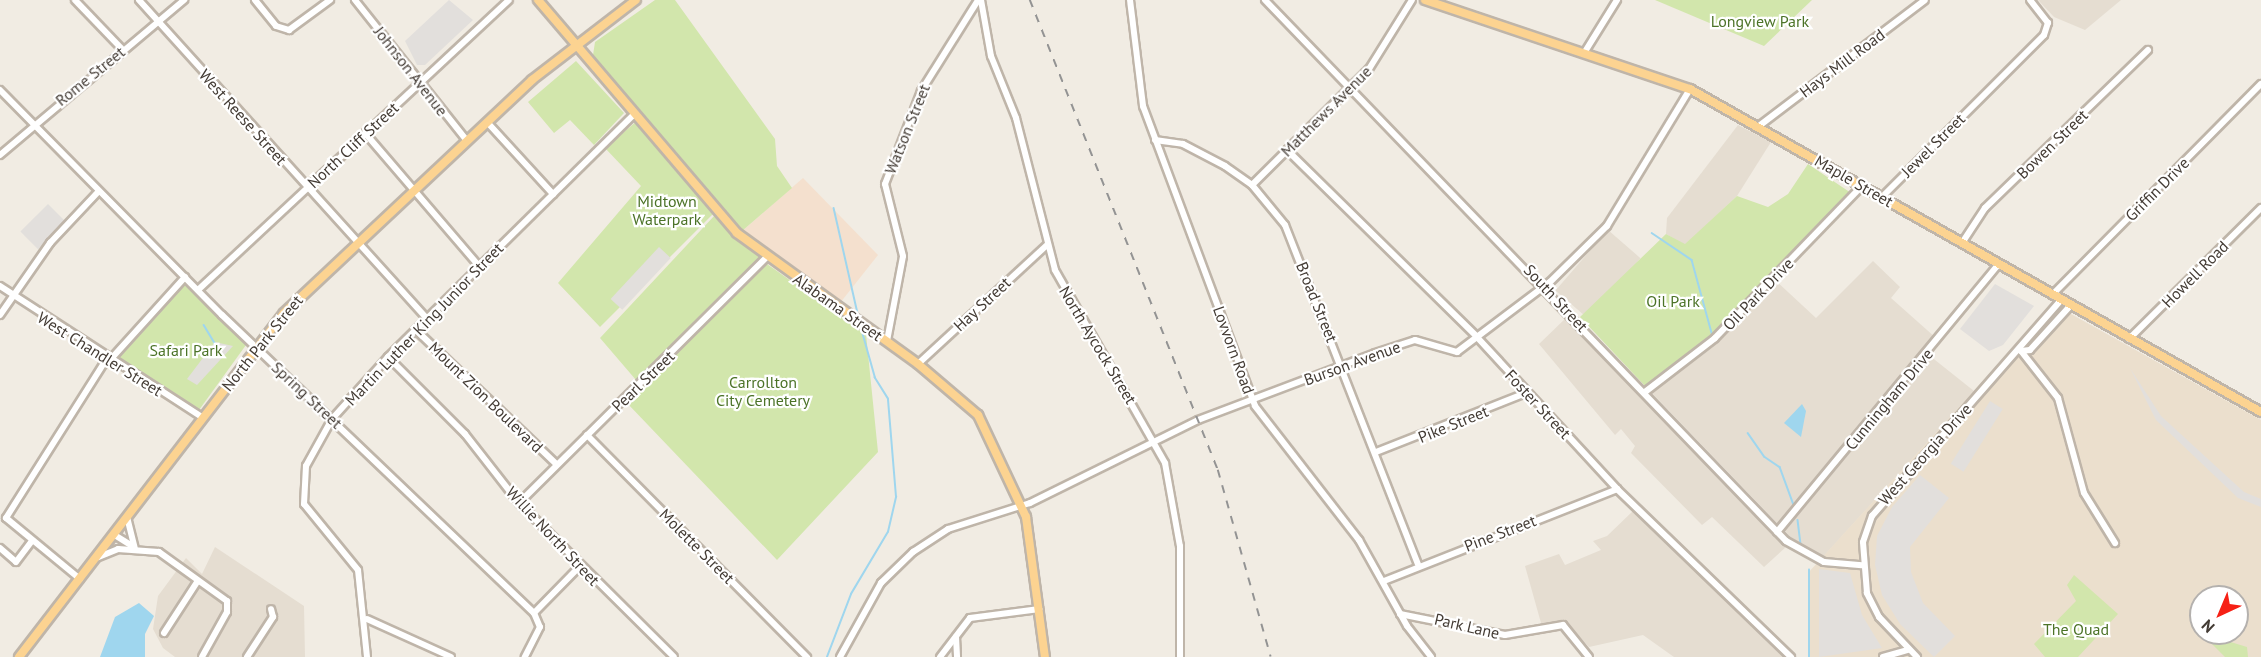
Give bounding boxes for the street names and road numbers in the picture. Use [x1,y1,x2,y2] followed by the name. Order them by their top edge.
[370,22,452,120] street label: Johnson Avenue
[1796,25,1888,101] street label: Hays Mill Road
[51,42,129,110] street label: Rome Street
[1276,61,1376,161] street label: Matthews Avenue
[195,65,291,169] street label: West Reese Street
[880,81,934,177] street label: Watson Street
[304,98,402,192] street label: North Cliff Street
[2012,105,2092,183] street label: Bowen Street
[1897,109,1969,181] street label: Jewel Street
[1811,151,1897,211] street label: Maple Street
[2121,153,2193,225] street label: Griffin Drive
[2158,237,2232,311] street label: Howell Road
[341,239,507,409] street label: Martin Luther King Junior Street
[1719,254,1797,334] street label: Oil Park Drive
[1292,259,1342,345] street label: Broad Street
[1520,260,1592,336] street label: South Street
[790,269,886,345] street label: Alabama Street
[949,273,1015,335] street label: Hay Street
[1055,282,1141,408] street label: North Aycock Street
[217,291,307,395] street label: North Park Street
[1209,303,1259,397] street label: Lovvorn Road
[34,308,166,400] street label: West Chandler Street
[425,337,547,457] street label: Mount Zion Boulevard
[1301,337,1403,389] street label: Burson Avenue
[1841,344,1937,454] street label: Cunningham Drive
[608,346,678,416] street label: Pearl Street
[268,358,346,432] street label: Spring Street
[1501,365,1575,443] street label: Foster Street
[1874,399,1976,509] street label: West Georgia Drive
[1415,401,1491,447] street label: Pike Street
[502,483,604,589] street label: Willie North Street
[656,505,738,587] street label: Molette Street
[1461,511,1539,555] street label: Pine Street
[1432,609,1502,643] street label: Park Lane

